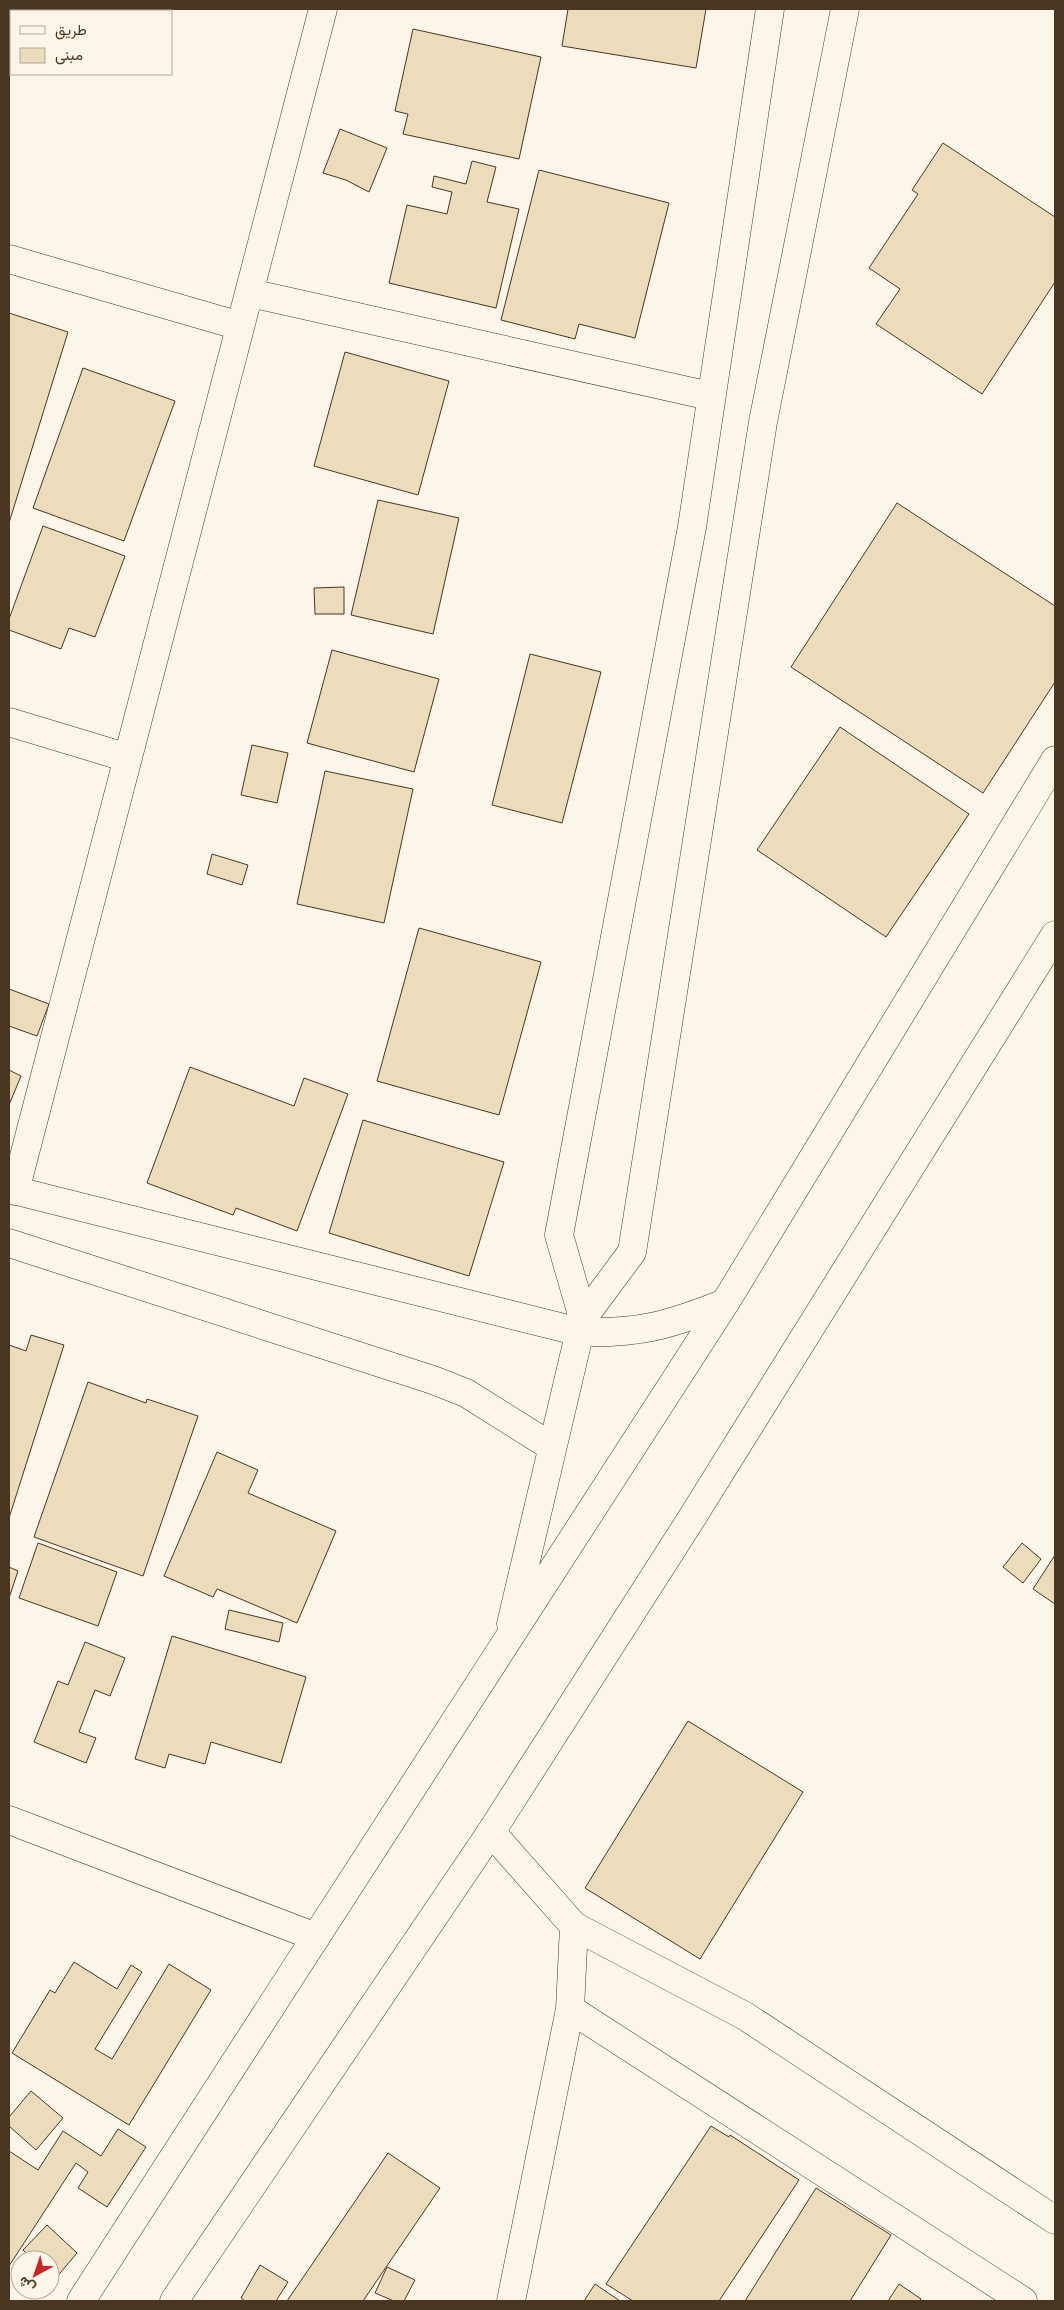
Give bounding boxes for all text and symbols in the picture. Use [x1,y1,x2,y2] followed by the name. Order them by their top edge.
[10,10,172,75] legend
[55,20,87,40] text: طريق
[55,45,83,65] text: مبنى
[10,2250,60,2300] north arrow
[14,2273,39,2297] text: ش

